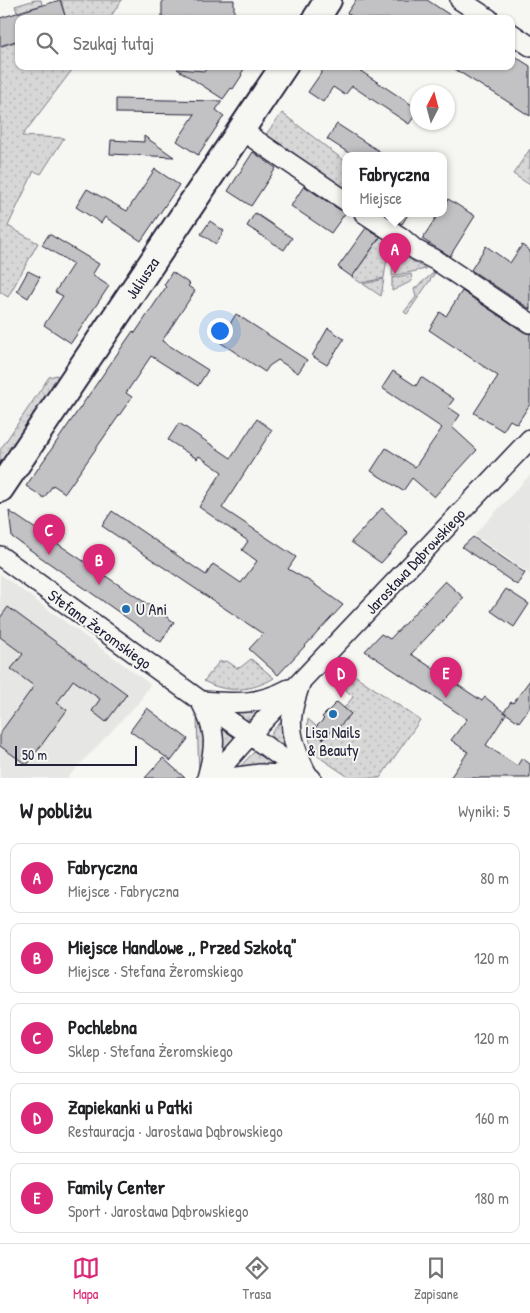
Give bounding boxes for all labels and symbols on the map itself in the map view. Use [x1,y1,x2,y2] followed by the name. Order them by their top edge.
[410,85,455,130] north arrow
[379,233,411,274] pin: A
[120,253,164,303] street label: Juliusza
[207,318,233,344] your location
[360,503,470,619] street label: Jarosława Dąbrowskiego
[33,514,65,555] pin: C
[83,544,115,585] pin: B
[44,584,157,674] street label: Stefana Żeromskiego
[136,598,167,620] place label: U Ani
[120,603,132,615] marker: U Ani
[325,657,357,698] pin: D
[430,657,462,698] pin: E
[327,708,339,720] marker: Lisa Nails & Beauty
[306,721,360,761] place label: Lisa Nails & Beauty
[15,743,138,766] scale bar

